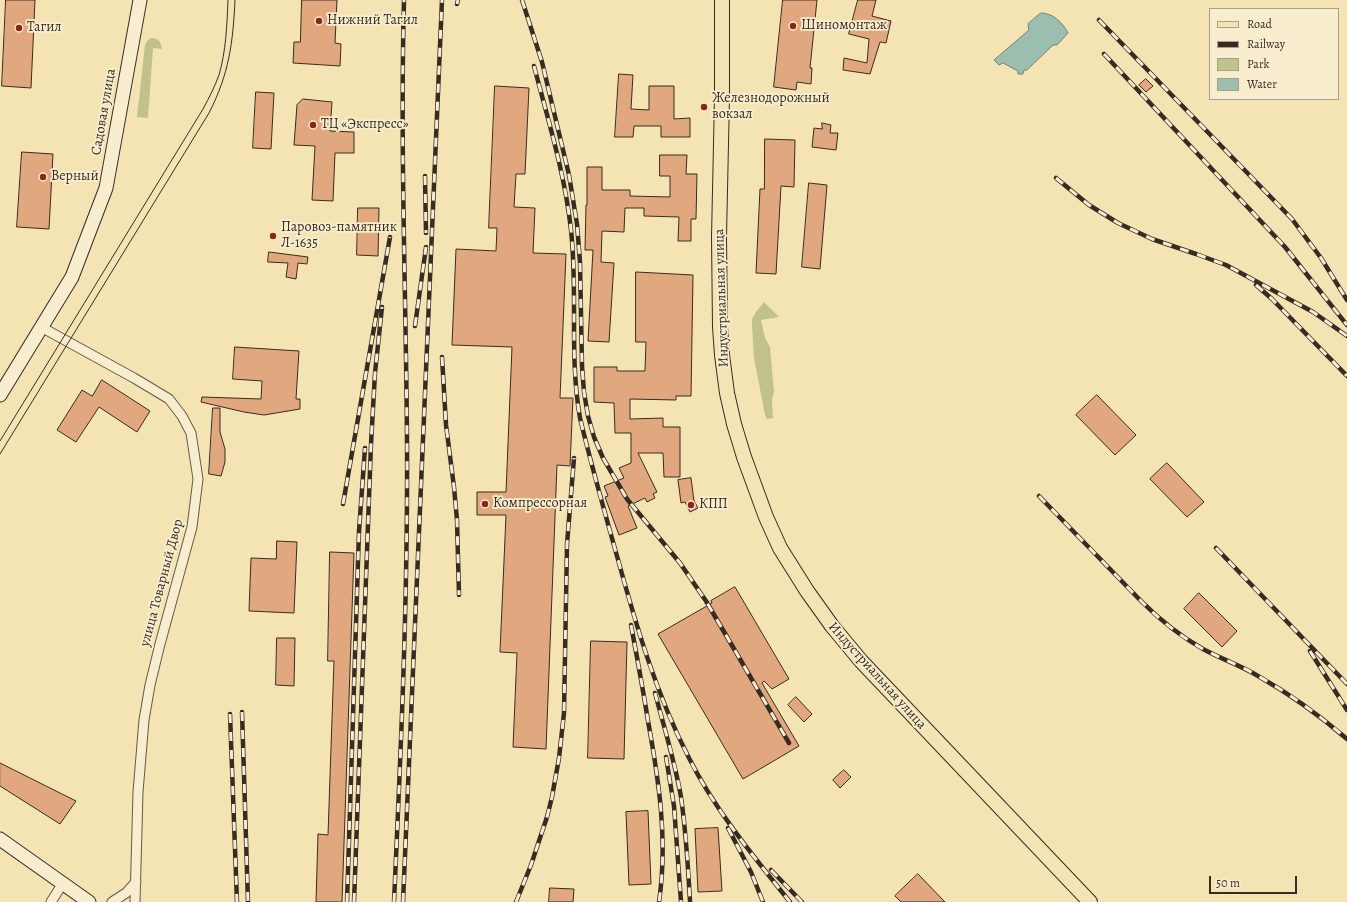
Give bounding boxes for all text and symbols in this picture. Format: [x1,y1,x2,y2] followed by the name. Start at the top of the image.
[1209,8,1339,100] legend
[327,13,418,29] place label: Нижний Тагил
[314,16,324,26] marker: Нижний Тагил
[1247,16,1272,32] text: Road
[801,18,887,34] place label: Шиномонтаж
[27,20,61,36] place label: Тагил
[788,21,798,31] marker: Шиномонтаж
[14,23,24,33] marker: Тагил
[1247,36,1285,52] text: Railway
[1247,56,1270,72] text: Park
[88,67,120,157] street label: Садовая улица
[1247,76,1277,92] text: Water
[712,91,830,124] place label: Железнодорожный вокзал
[699,102,709,112] marker: Железнодорожный вокзал
[321,117,409,133] place label: ТЦ «Экспресс»
[308,120,318,130] marker: ТЦ «Экспресс»
[51,169,99,185] place label: Верный
[38,172,48,182] marker: Верный
[281,220,397,252] place label: Паровоз-памятник Л-1635
[711,228,733,368] street label: Индустриальная улица
[268,231,278,241] marker: Паровоз-памятник Л-1635
[493,496,587,512] place label: Компрессорная
[699,497,728,513] place label: КПП
[480,499,490,509] marker: Компрессорная
[686,500,696,510] marker: КПП
[137,517,187,649] street label: улица Товарный Двор
[824,619,930,733] street label: Индустриальная улица
[1211,868,1299,894] scale bar
[1216,875,1240,891] text: 50 m

